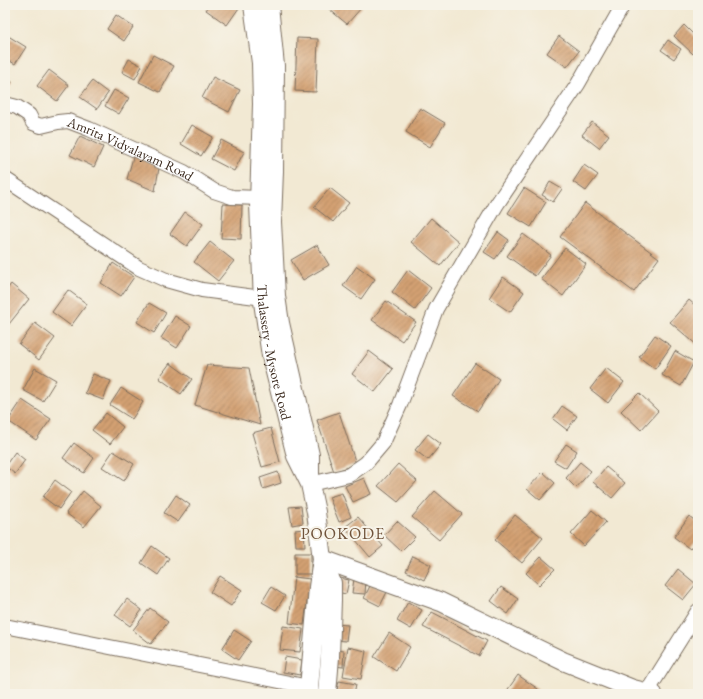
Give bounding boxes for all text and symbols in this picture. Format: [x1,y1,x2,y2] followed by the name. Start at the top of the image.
[64,112,198,185] street label: Amrita Vidyalayam Road
[253,284,296,423] street label: Thalassery - Mysore Road
[301,523,385,544] district label: POOKODE

